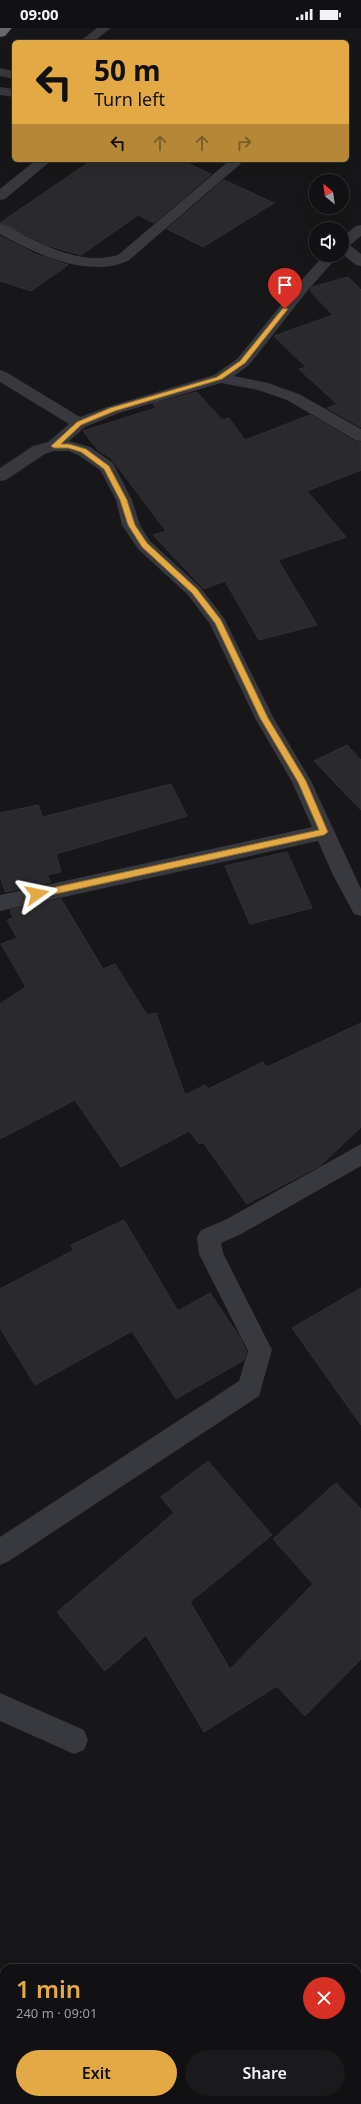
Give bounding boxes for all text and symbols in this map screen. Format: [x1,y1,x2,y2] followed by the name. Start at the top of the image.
[20,4,59,24] text: 09:00
[94,51,161,89] text: 50 m
[28,56,80,108] icon: left
[94,87,165,111] text: Turn left
[107,132,129,154] icon: left
[149,132,171,154] icon: ahead
[191,132,213,154] icon: ahead
[233,132,255,154] icon: right
[309,174,349,214] north arrow
[309,174,349,262] map controls
[309,222,349,262] button: sound
[268,268,302,309] pin
[274,274,296,296] icon: arrive
[16,873,58,915] position arrow
[16,1972,81,2005] text: 1 min
[303,1977,345,2019] button: close
[16,2004,97,2022] text: 240 m · 09:01
[16,2050,177,2096] button: Exit
[185,2050,345,2096] button: Share

